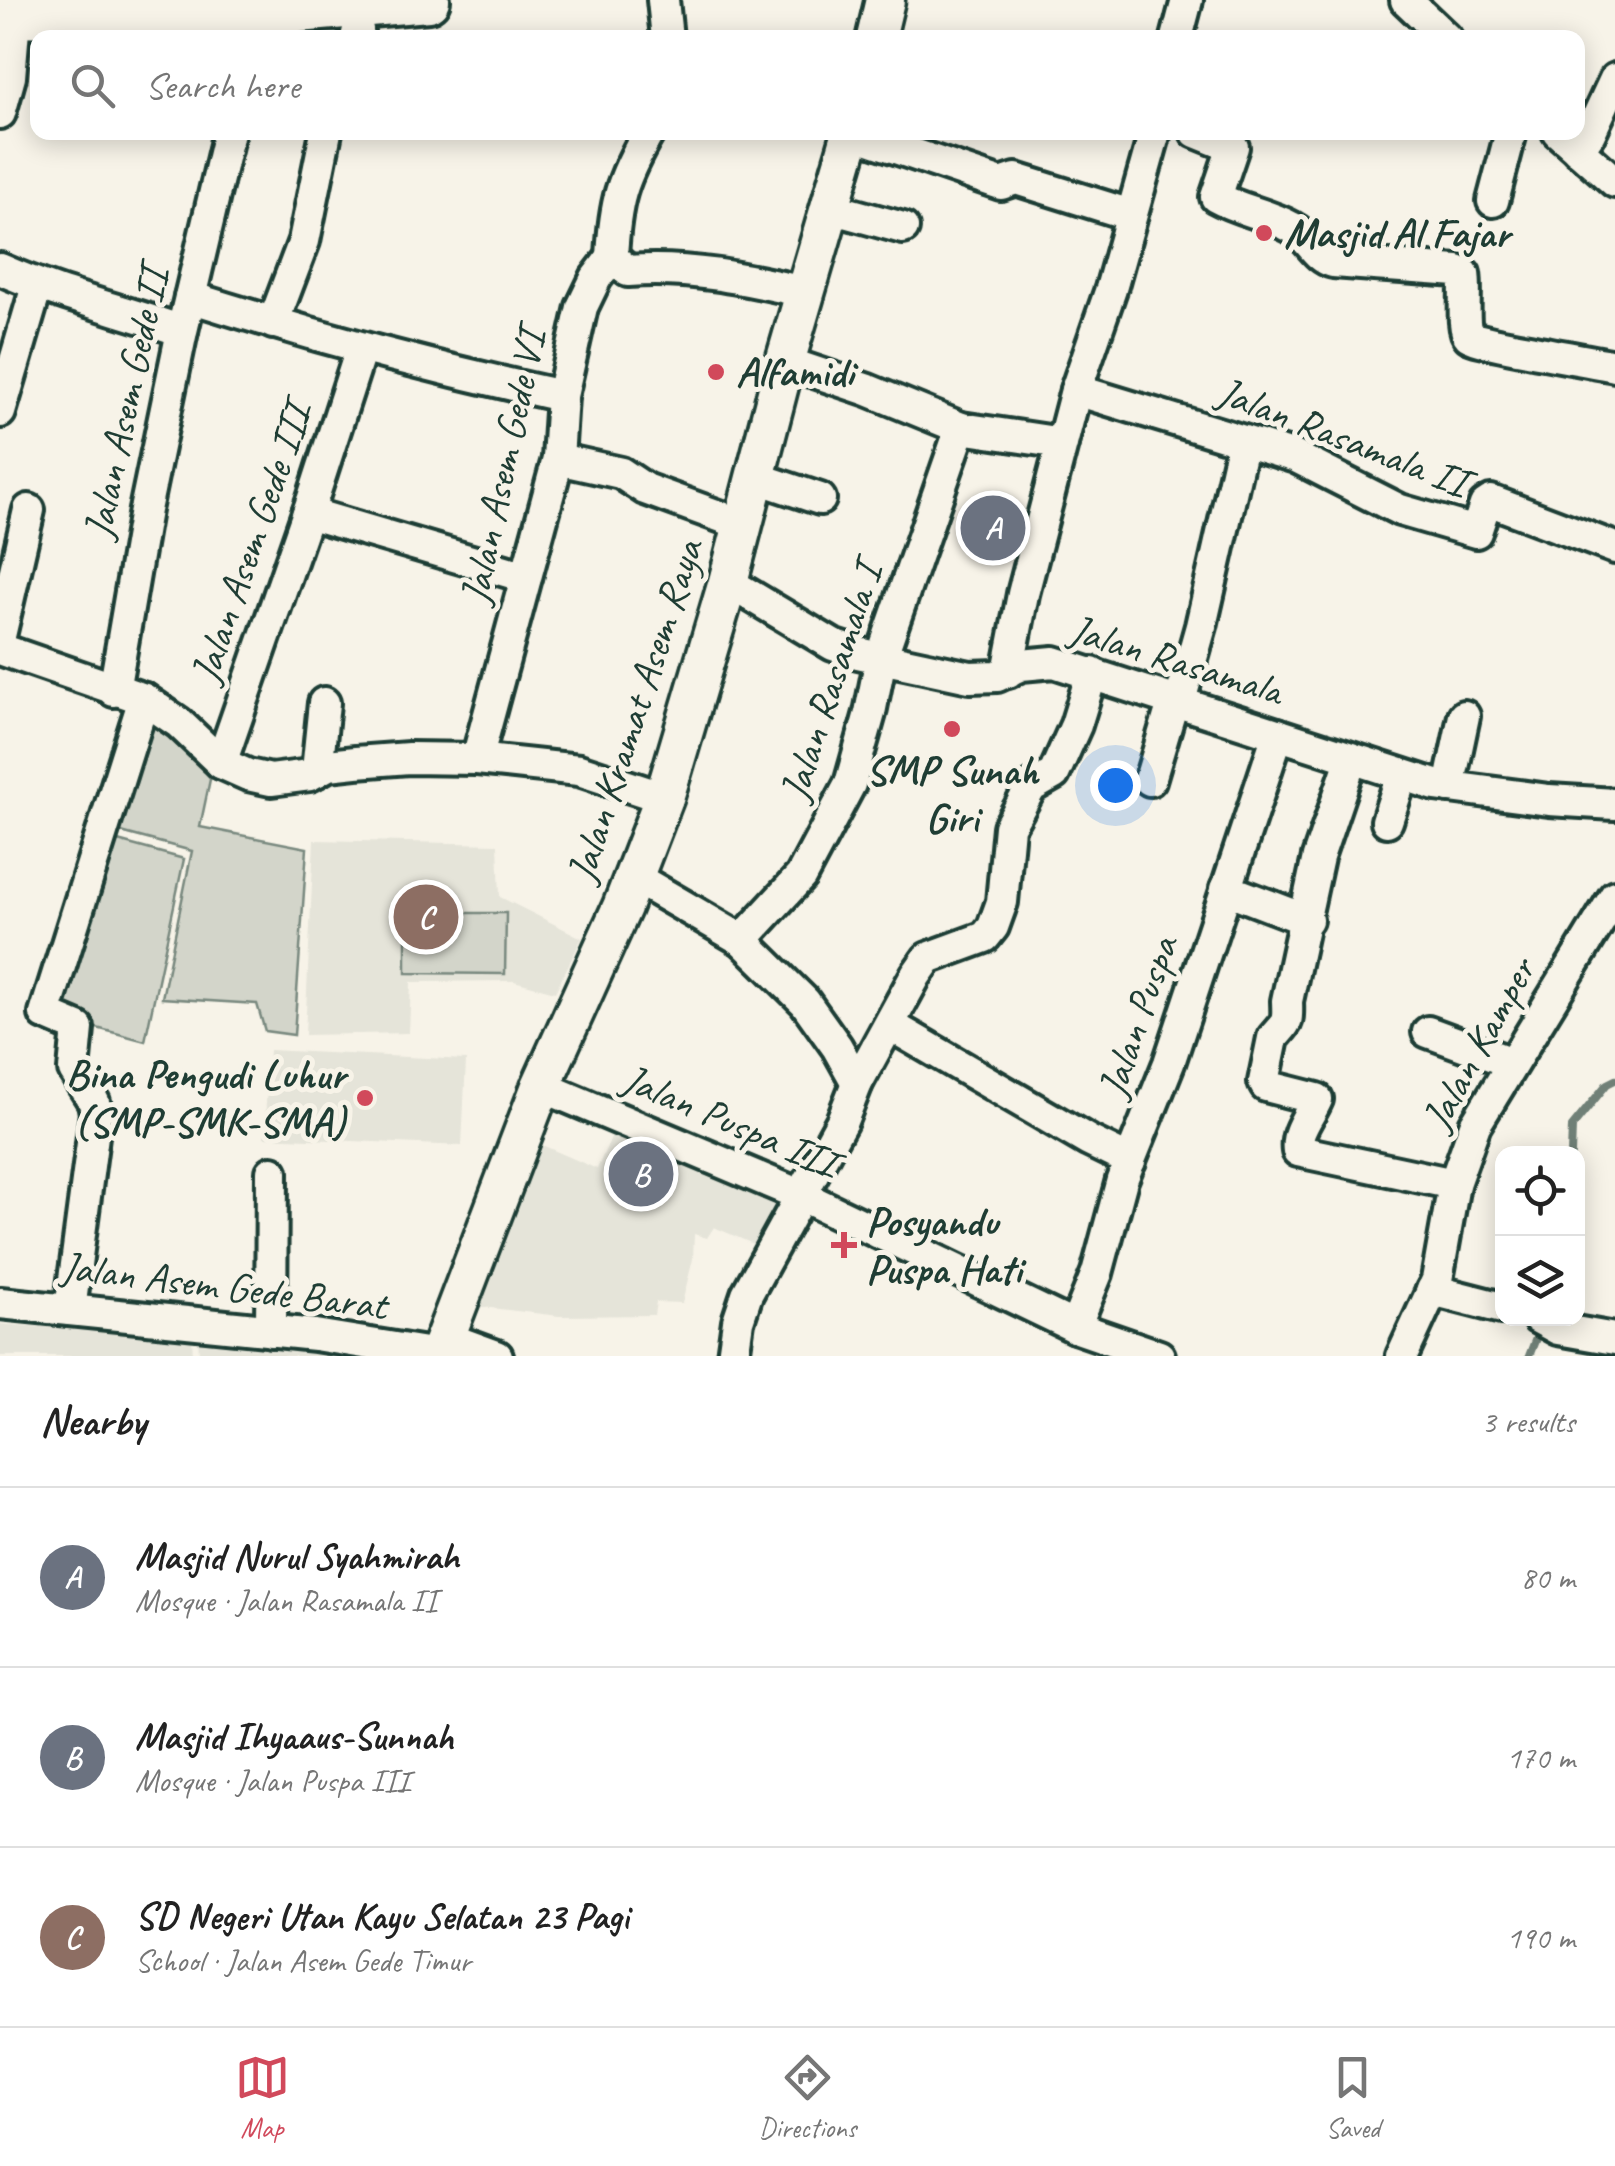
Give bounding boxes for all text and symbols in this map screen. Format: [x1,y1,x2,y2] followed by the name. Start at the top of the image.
[30,30,1585,140] search box
[65,58,120,113] icon: search
[145,62,300,109] text: Search here
[1284,207,1515,260] place label: Masjid Al Fajar
[1253,222,1275,244] marker: Masjid Al Fajar
[71,255,182,545] street label: Jalan Asem Gede II
[448,316,560,611] street label: Jalan Asem Gede VI
[736,346,859,399] place label: Alfamidi
[705,361,727,383] marker: Alfamidi
[1208,364,1483,512] street label: Jalan Rasamala II
[178,388,326,692] street label: Jalan Asem Gede III
[960,490,1026,566] pin: A
[554,531,716,891] street label: Jalan Kramat Asem Raya
[767,548,897,809] street label: Jalan Rasamala I
[1061,602,1292,719] street label: Jalan Rasamala
[941,718,963,740] marker: SMP Sunah Giri
[866,744,1040,845] place label: SMP Sunah Giri
[1090,760,1141,811] your location
[394,880,458,954] pin: C
[1085,927,1191,1106] street label: Jalan Puspa
[1409,946,1549,1141] street label: Jalan Kamper
[66,1048,350,1149] place label: Bina Pengudi Luhur (SMP-SMK-SMA)
[613,1051,853,1193] street label: Jalan Puspa III
[354,1087,376,1109] marker: Bina Pengudi Luhur (SMP-SMK-SMA)
[608,1136,674,1212] pin: B
[1495,1146,1585,1326] map controls
[1495,1146,1585,1236] button: locate
[866,1195,1027,1296] place label: Posyandu Puspa Hati
[831,1232,857,1258] marker: Posyandu Puspa Hati
[1495,1236,1585,1326] button: layers
[56,1240,394,1333] street label: Jalan Asem Gede Barat
[40,1395,146,1448] text: Nearby
[1481,1401,1575,1442] text: 3 results
[135,1533,459,1580] text: Masjid Nurul Syahmirah
[64,1557,81,1598] text: A
[1521,1557,1575,1598] text: 80 m
[135,1580,437,1621] text: Mosque · Jalan Rasamala II
[135,1713,453,1760] text: Masjid Ihyaaus-Sunnah
[64,1737,81,1778] text: B
[1506,1737,1575,1778] text: 170 m
[135,1760,410,1801] text: Mosque · Jalan Puspa III
[135,1893,629,1940] text: SD Negeri Utan Kayu Selatan 23 Pagi
[65,1917,80,1958] text: C
[1506,1917,1575,1958] text: 190 m
[135,1940,471,1981] text: School · Jalan Asem Gede Timur
[235,2050,290,2145] tab: Map
[759,2050,856,2145] tab: Directions
[1325,2050,1380,2145] tab: Saved

